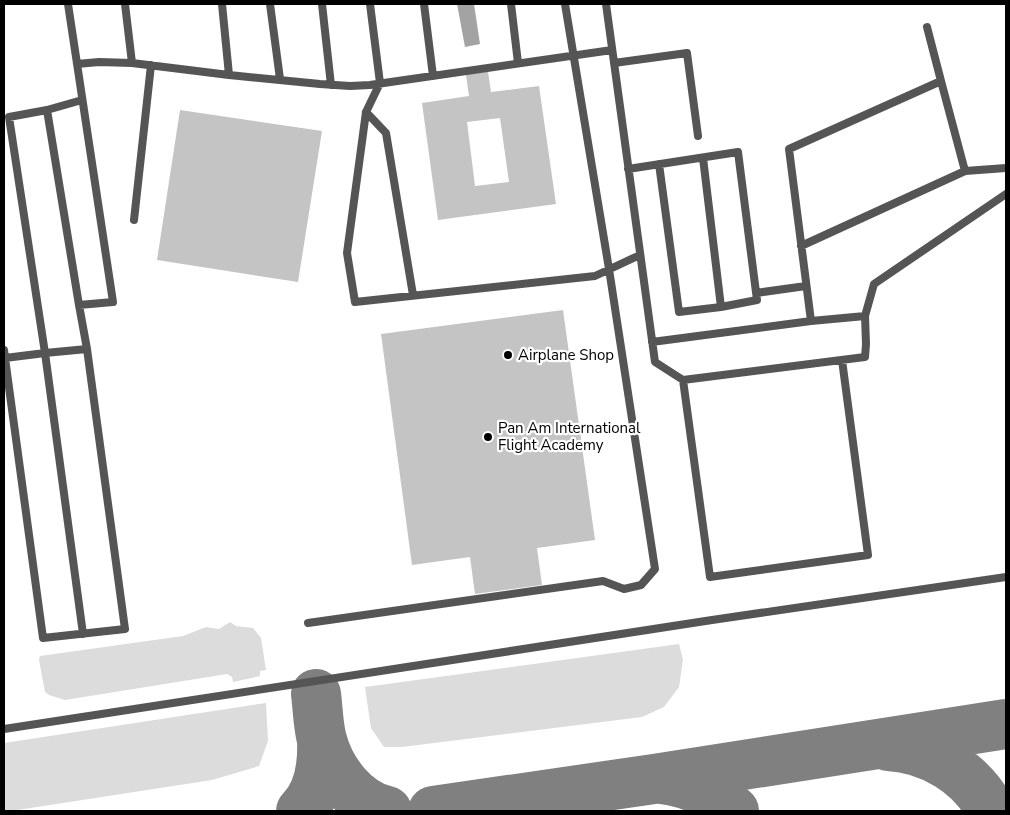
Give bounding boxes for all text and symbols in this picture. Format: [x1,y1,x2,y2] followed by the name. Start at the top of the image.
[518,345,614,365] place label: Airplane Shop
[502,349,514,361] marker: Airplane Shop
[498,418,641,455] place label: Pan Am International Flight Academy
[482,431,494,443] marker: Pan Am International Flight Academy

